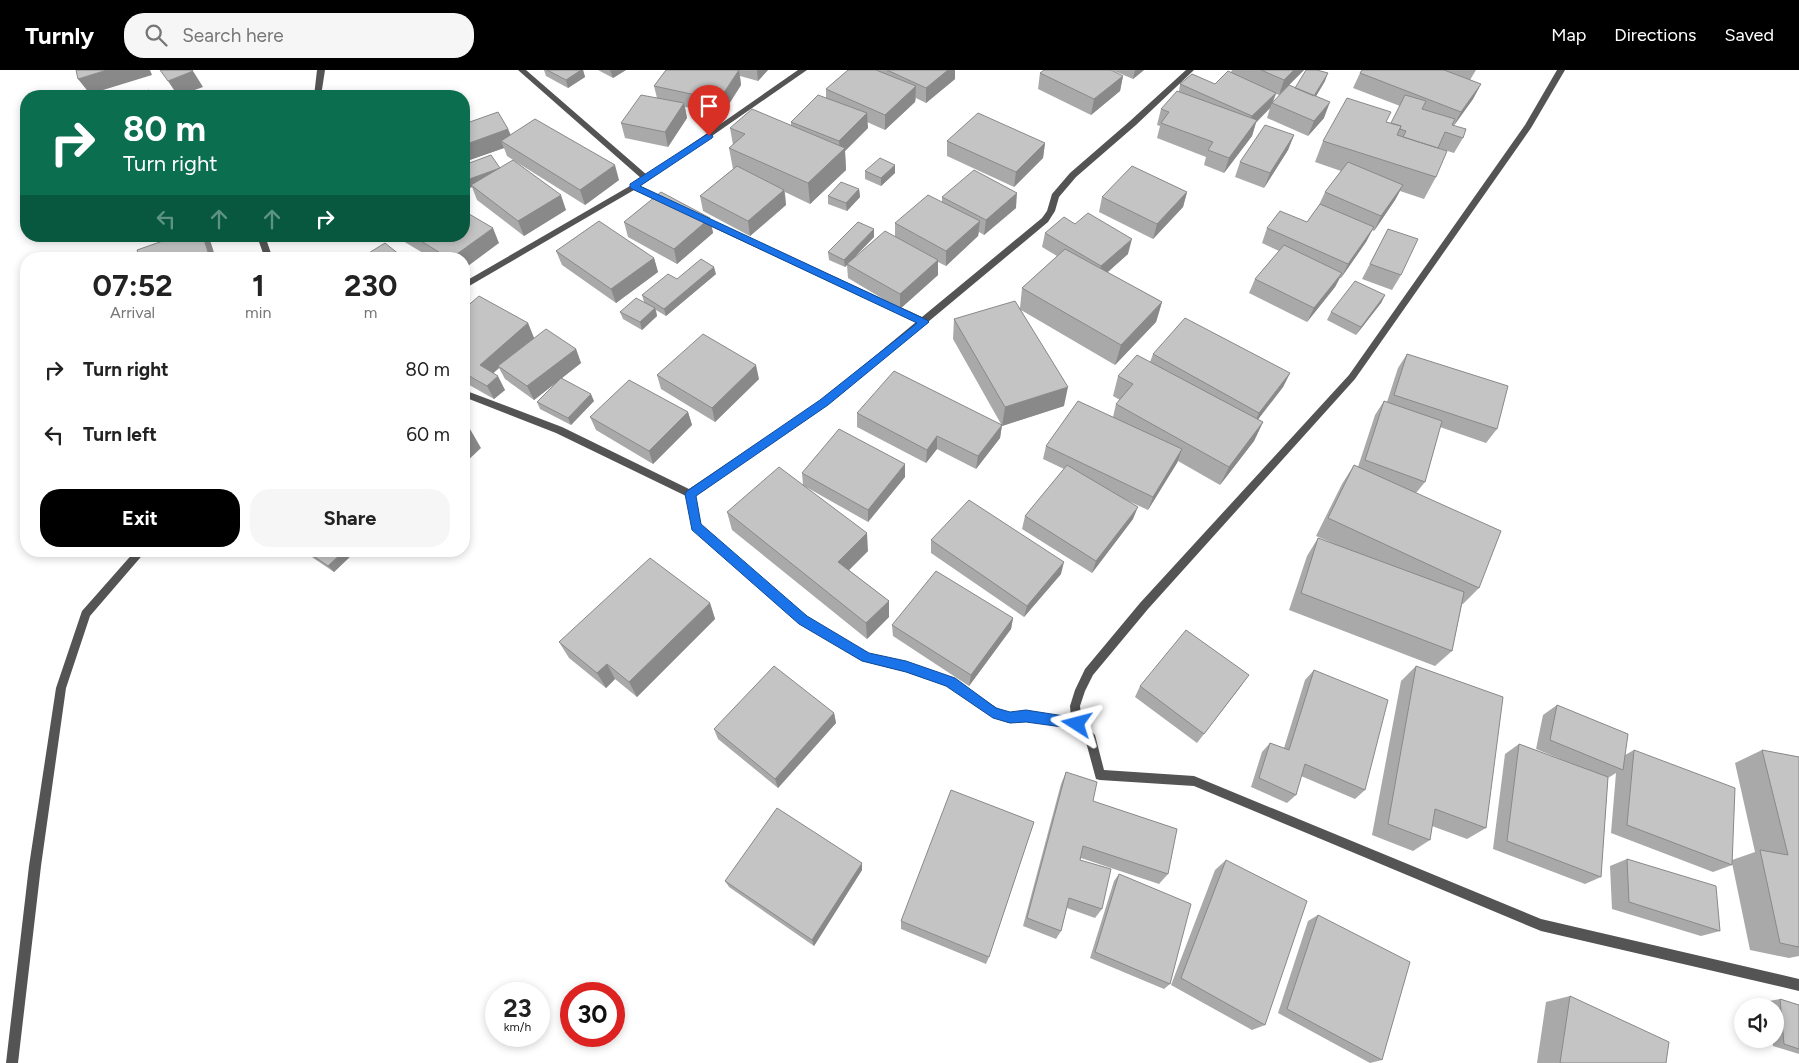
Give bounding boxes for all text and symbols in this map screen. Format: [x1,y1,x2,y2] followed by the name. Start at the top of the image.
[124,13,474,58] search box
[25,21,94,50] text: Turnly
[142,21,170,49] icon: search
[182,24,284,47] text: Search here
[1551,24,1586,46] text: Map
[1614,24,1696,46] text: Directions
[1724,24,1774,46] text: Saved
[688,85,730,136] pin
[695,92,723,120] icon: arrive
[123,108,206,150] text: 80 m
[40,110,105,175] icon: right
[123,150,218,177] text: Turn right
[152,205,180,233] icon: left
[205,205,233,233] icon: ahead
[258,205,286,233] icon: ahead
[311,205,339,233] icon: right
[93,267,173,304] text: 07:52
[252,267,265,304] text: 1
[344,267,397,304] text: 230
[110,303,155,322] text: Arrival
[245,303,271,322] text: min
[364,303,377,322] text: m
[40,356,68,384] icon: right
[83,358,169,381] text: Turn right
[405,358,450,381] text: 80 m
[40,421,68,449] icon: left
[83,423,157,446] text: Turn left
[406,423,450,446] text: 60 m
[40,489,240,547] button: Exit
[250,489,450,547] button: Share
[1050,697,1102,749] position arrow
[560,982,625,1047] speed limit sign: 30
[503,993,532,1023] text: 23
[1734,998,1784,1048] map controls
[1734,998,1784,1048] button: sound
[504,1020,531,1034] text: km/h

